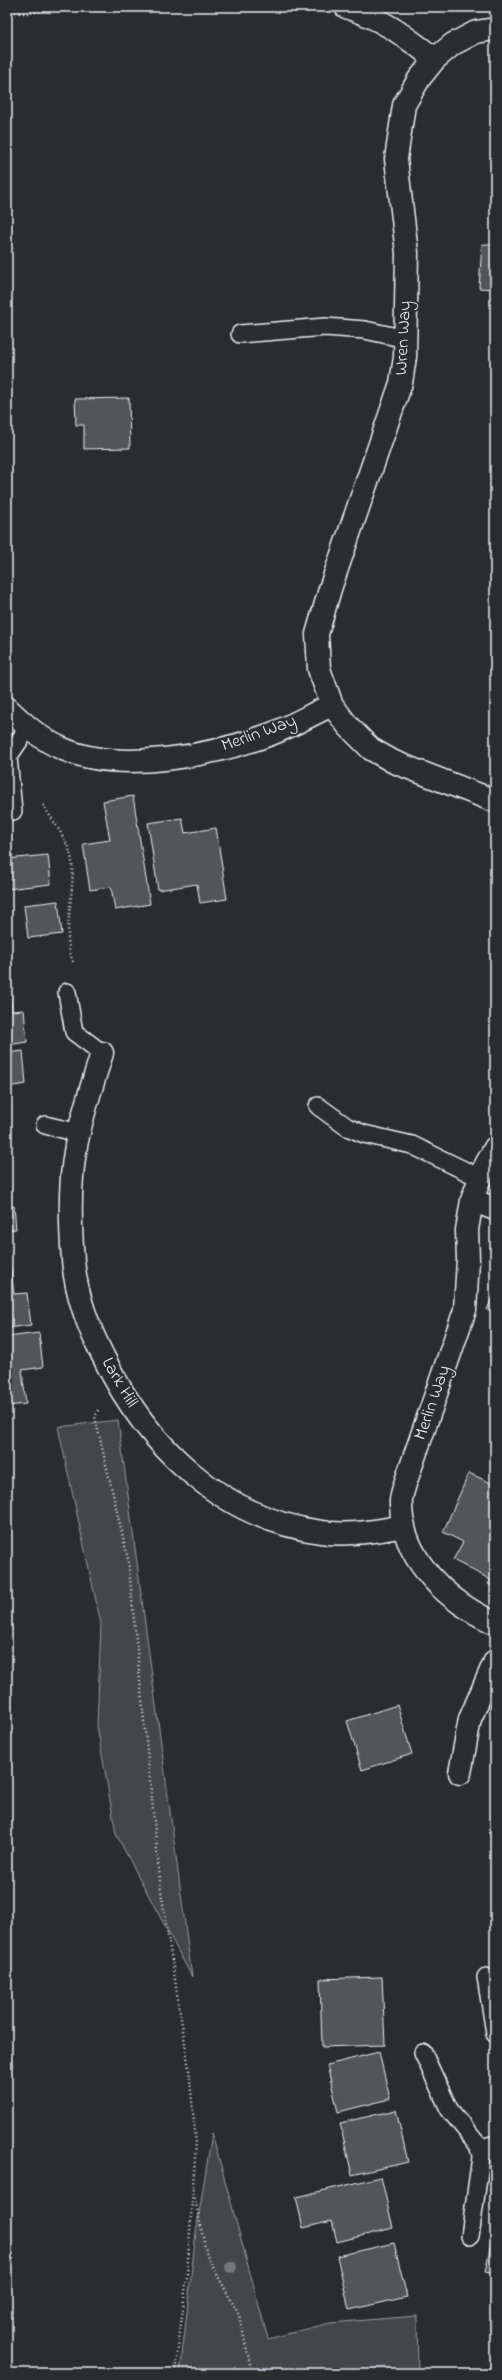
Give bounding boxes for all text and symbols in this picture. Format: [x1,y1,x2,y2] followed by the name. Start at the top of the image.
[389,300,419,376] street label: Wren Way
[218,708,300,760] street label: Merlin Way
[94,1353,144,1413] street label: Lark Hill
[408,1362,458,1444] street label: Merlin Way

